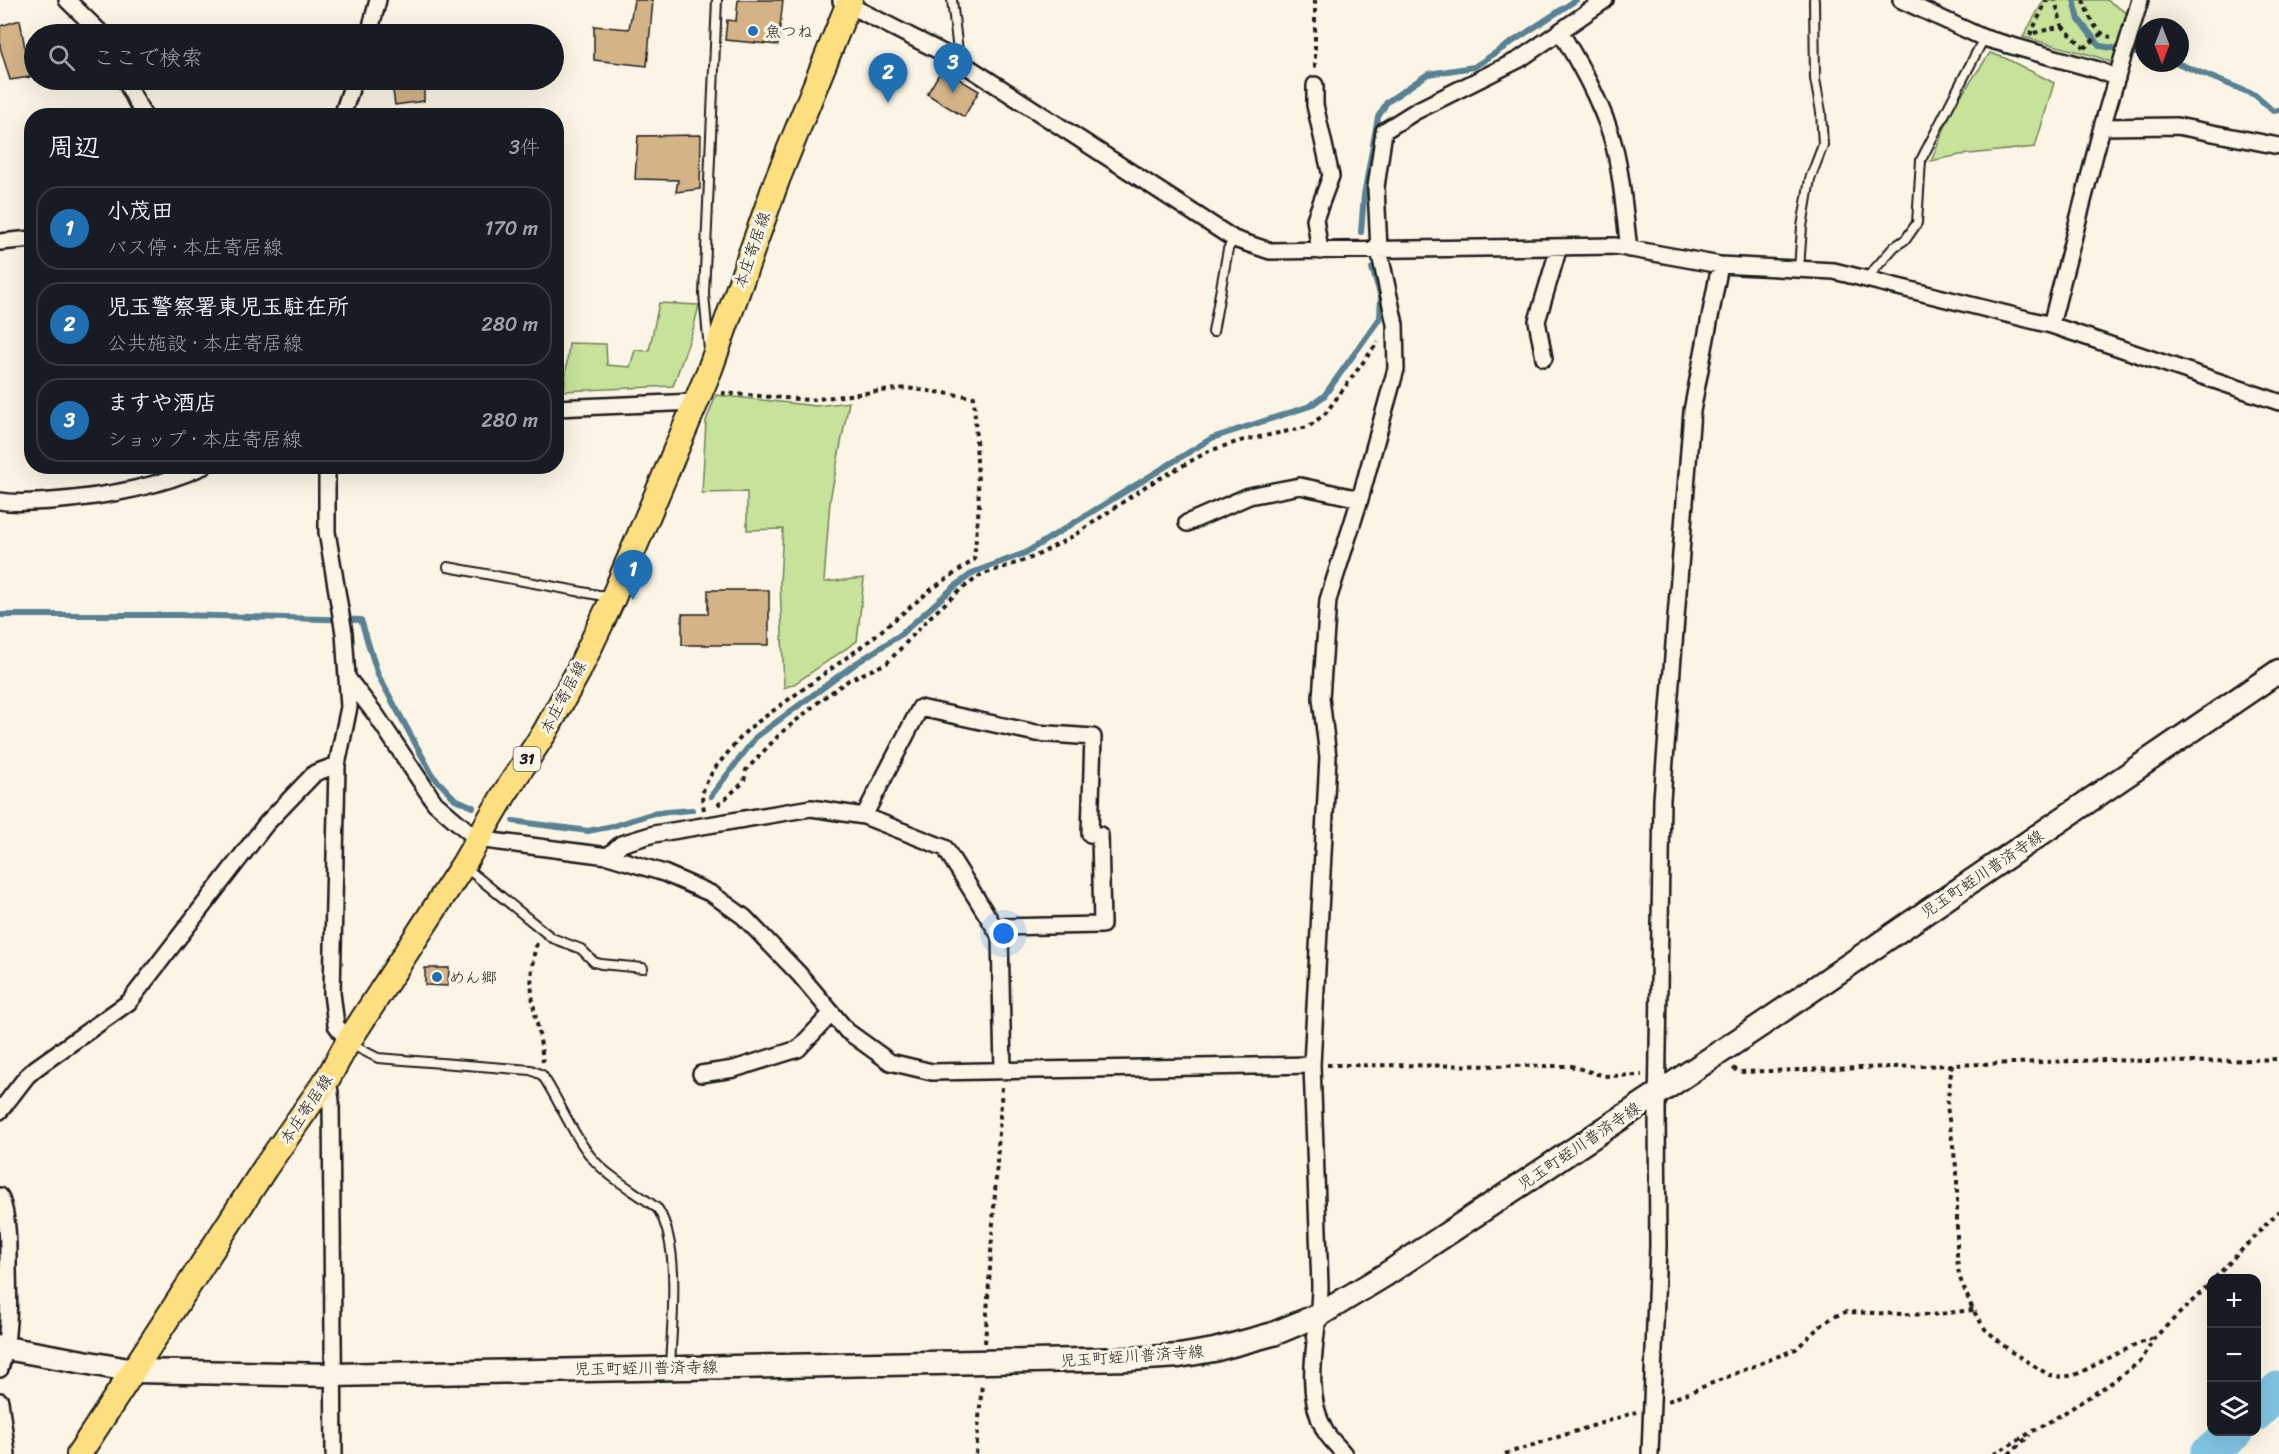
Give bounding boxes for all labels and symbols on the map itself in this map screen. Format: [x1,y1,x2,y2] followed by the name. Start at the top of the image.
[765,17,813,46] place label: 魚つね
[2135,18,2189,72] north arrow
[746,24,760,38] marker: 魚つね
[934,44,972,93] pin: 3
[868,54,908,103] pin: 2
[725,207,779,293] street label: 本庄寄居線
[614,550,652,600] pin: 1
[531,655,595,739] street label: 本庄寄居線
[514,747,540,771] road number: 31
[1914,822,2050,926] street label: 児玉町蛭川普済寺線
[989,919,1018,948] your location
[449,963,497,992] place label: めん郷
[430,970,444,984] marker: めん郷
[272,1068,340,1150] street label: 本庄寄居線
[1511,1094,1647,1198] street label: 児玉町蛭川普済寺線
[1059,1337,1205,1375] street label: 児玉町蛭川普済寺線
[574,1352,718,1384] street label: 児玉町蛭川普済寺線

